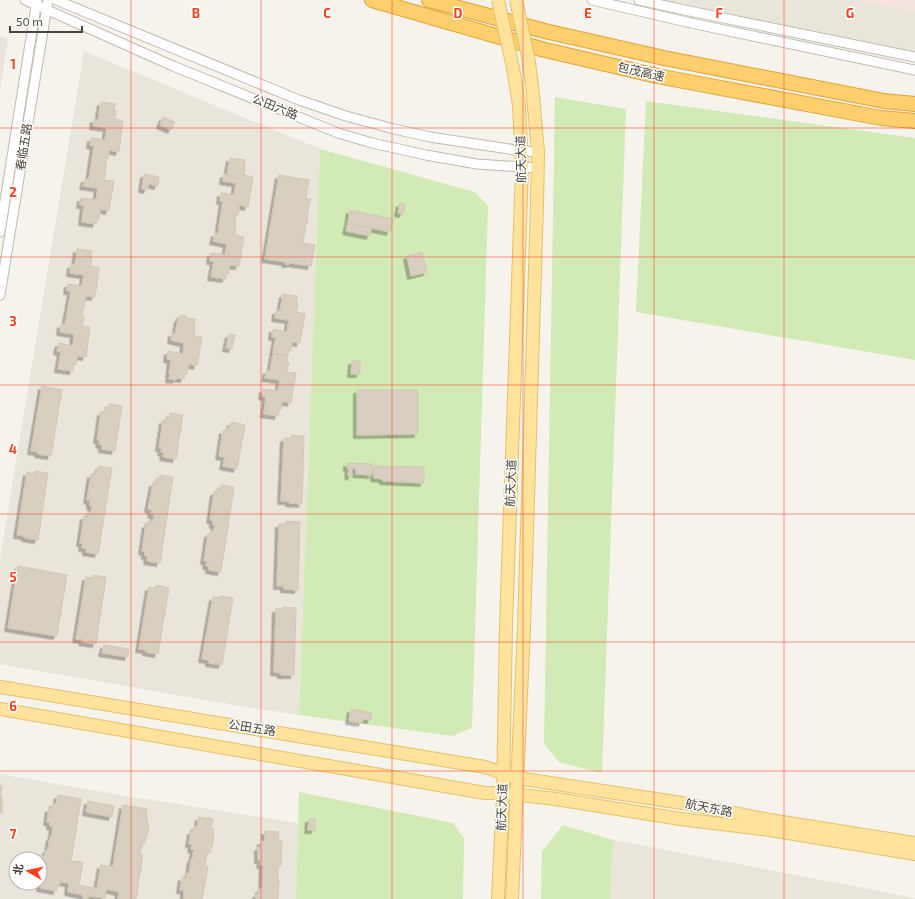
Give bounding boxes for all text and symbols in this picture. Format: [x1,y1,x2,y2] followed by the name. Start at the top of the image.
[192,5,200,21] text: B
[323,5,331,21] text: C
[454,5,463,21] text: D
[584,5,592,21] text: E
[715,5,723,21] text: F
[846,5,854,21] text: G
[10,8,82,34] scale bar
[16,14,43,28] text: 50 m
[10,56,16,72] text: 1
[616,59,666,83] street label: 包茂高速
[250,91,300,122] street label: 公田六路
[12,122,34,172] street label: 春临五路
[513,135,527,183] street label: 航天大道
[9,184,17,200] text: 2
[9,313,17,329] text: 3
[9,441,17,457] text: 4
[502,459,518,507] street label: 航天大道
[9,569,17,585] text: 5
[9,698,17,714] text: 6
[227,716,277,738] street label: 公田五路
[493,783,509,831] street label: 航天大道
[684,796,734,818] street label: 航天东路
[10,826,17,842] text: 7
[8,851,48,891] north arrow
[10,863,25,876] text: 北

